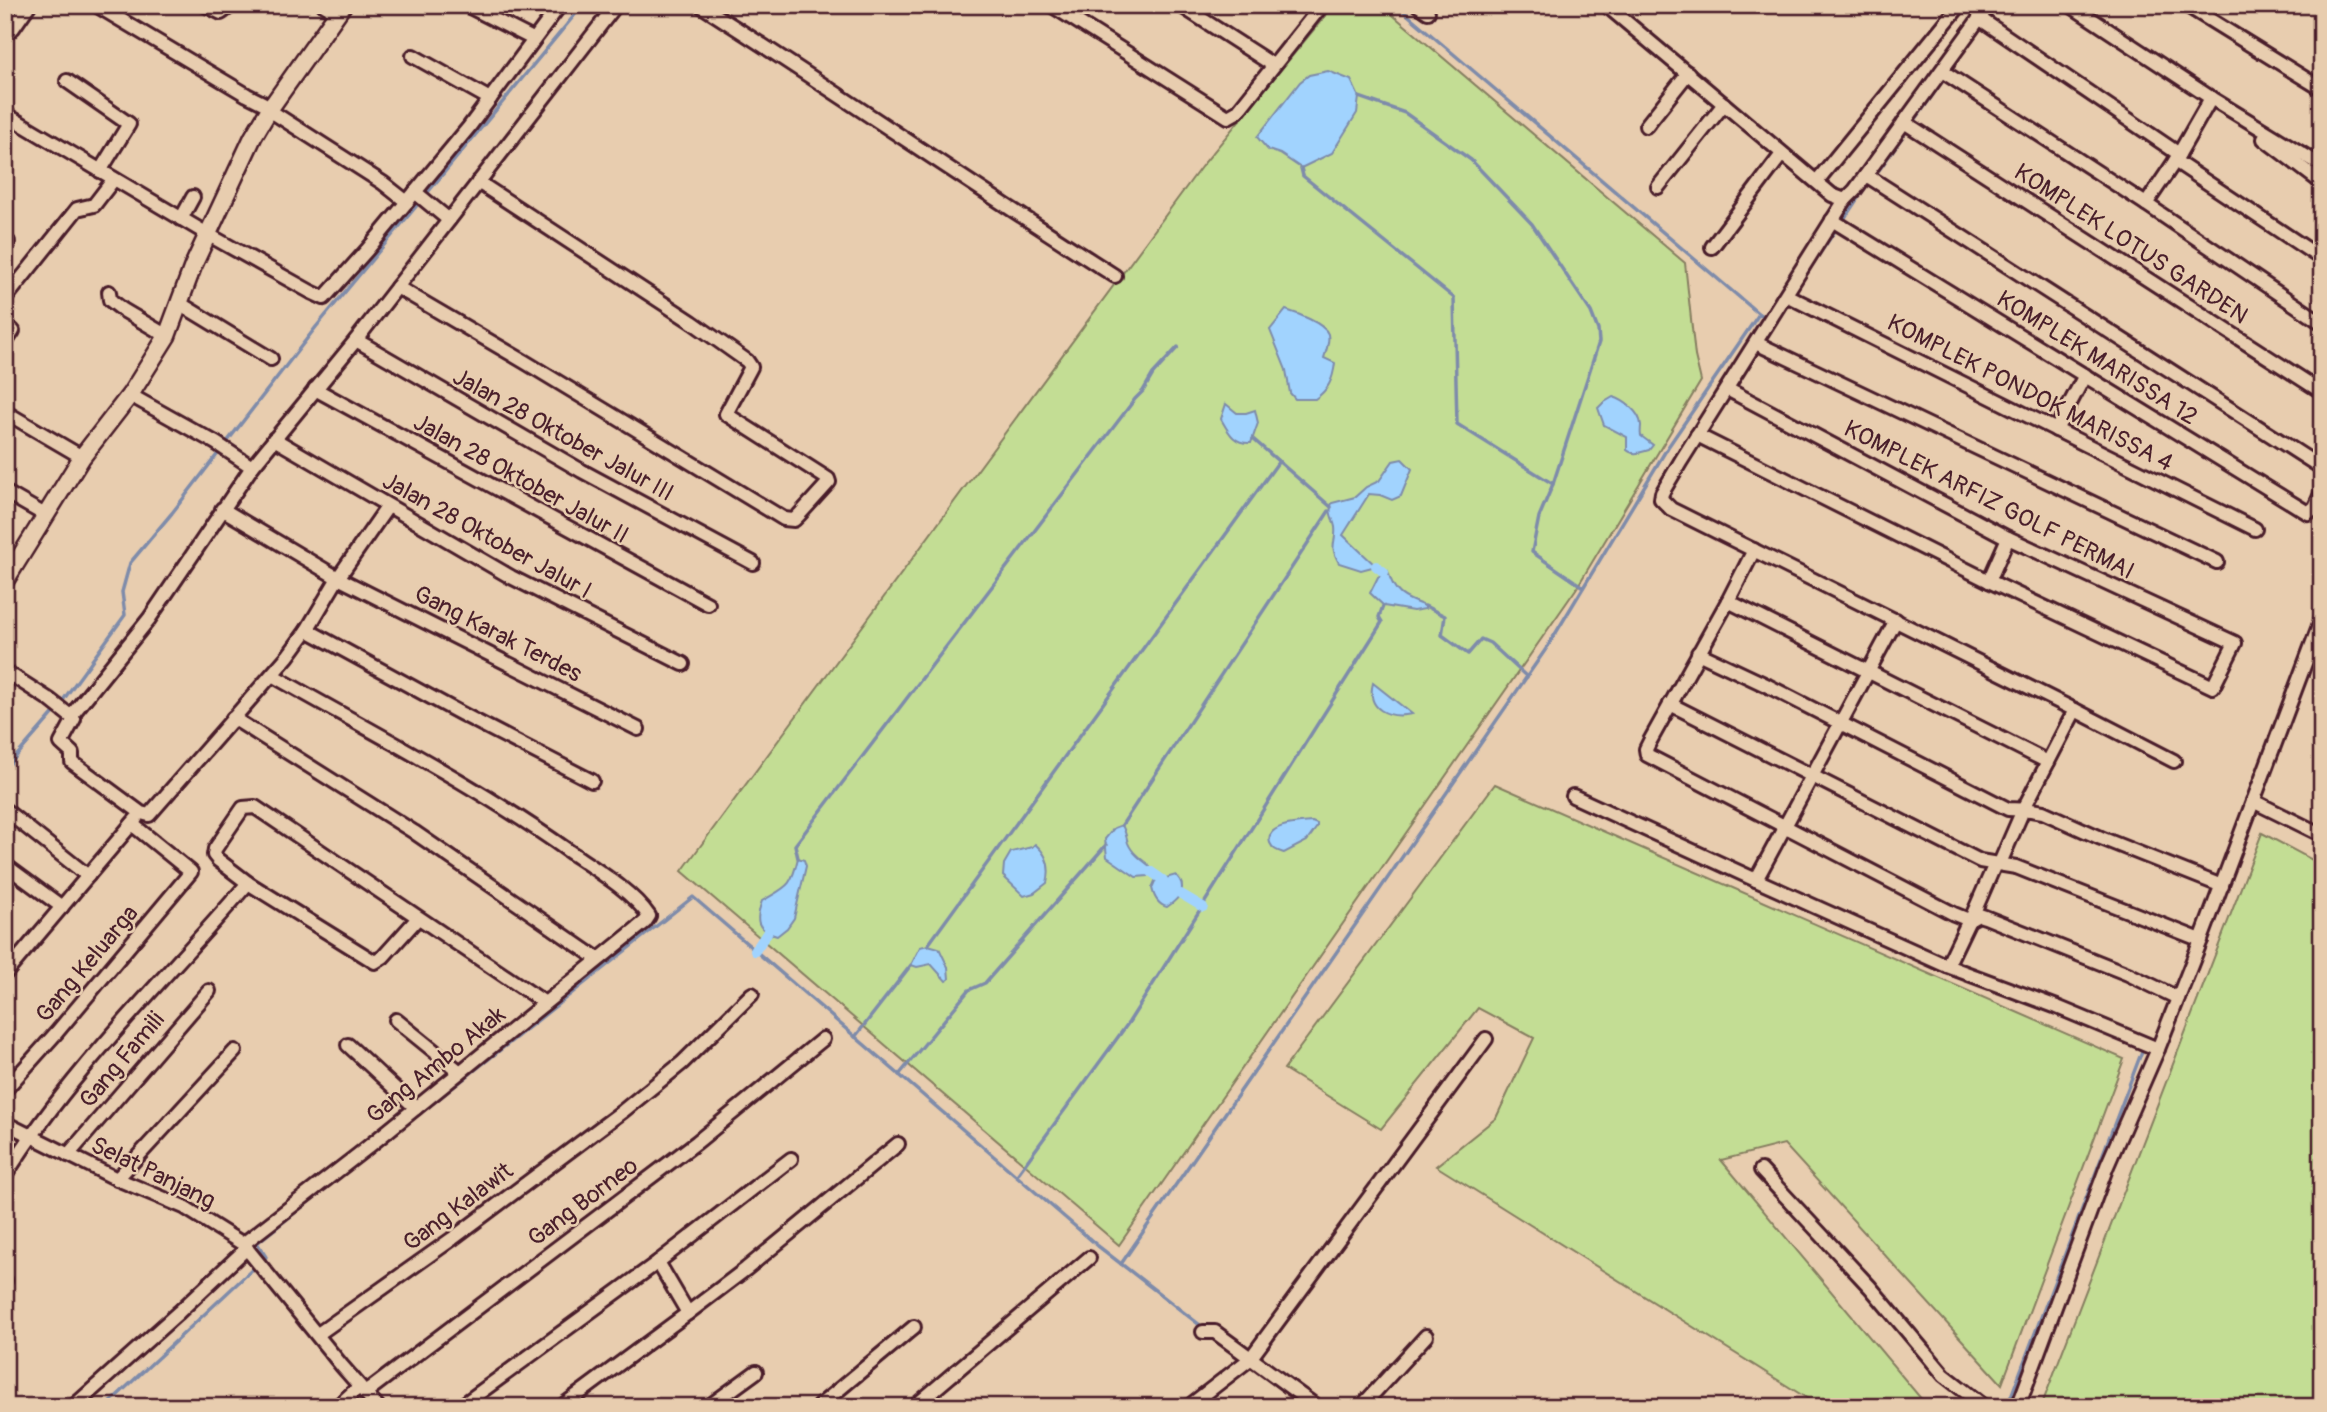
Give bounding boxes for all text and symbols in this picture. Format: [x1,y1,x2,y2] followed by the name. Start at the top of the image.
[2009,158,2253,330] street label: KOMPLEK LOTUS GARDEN
[1991,284,2203,432] street label: KOMPLEK MARISSA 12
[1882,308,2178,478] street label: KOMPLEK PONDOK MARISSA 4
[448,362,678,508] street label: Jalan 28 Oktober Jalur III
[1839,414,2139,586] street label: KOMPLEK ARFIZ GOLF PERMAI
[377,466,597,606] street label: Jalan 28 Oktober Jalur II
[377,467,597,605] street label: Jalan 28 Oktober Jalur I
[409,579,587,689] street label: Gang Karak Terdes
[30,899,144,1029] street label: Gang Keluarga
[361,1000,511,1130] street label: Gang Ambo Akak
[73,1006,171,1114] street label: Gang Famili
[86,1130,220,1216] street label: Selat Panjang
[522,1151,644,1253] street label: Gang Borneo
[397,1156,519,1258] street label: Gang Kalawit

